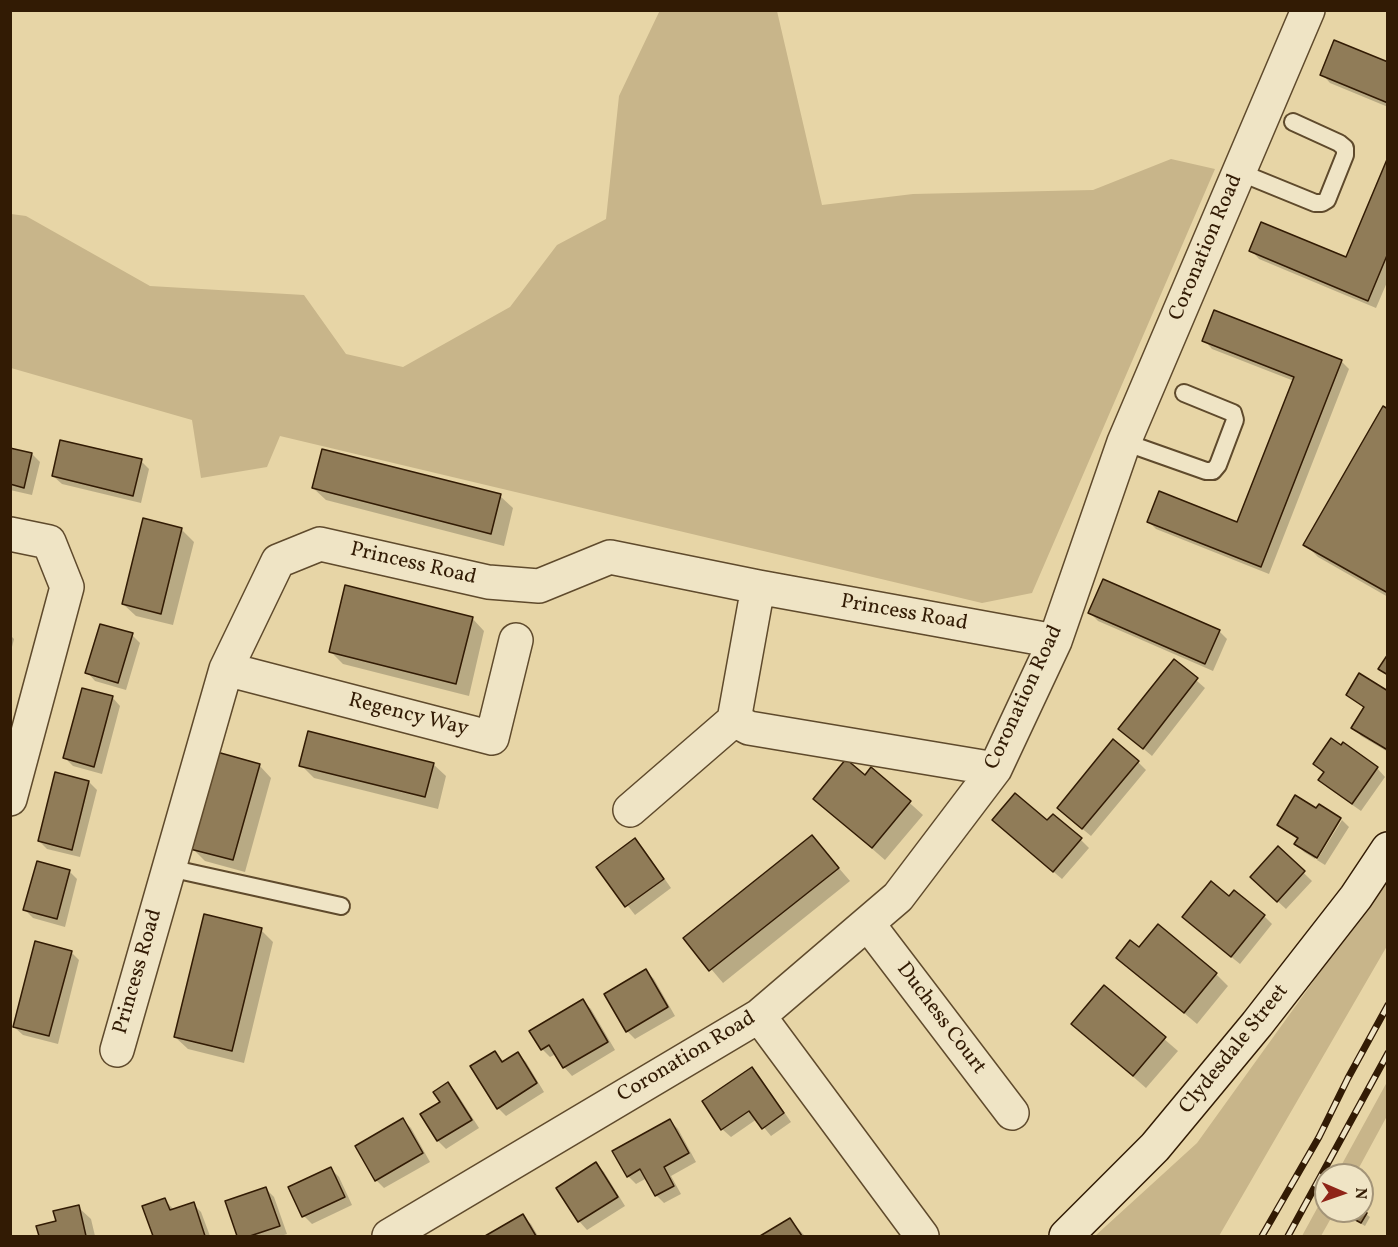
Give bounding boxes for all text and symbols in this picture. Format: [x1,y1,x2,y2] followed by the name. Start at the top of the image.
[1165,171,1249,325] street label: Coronation Road
[347,538,479,592] street label: Princess Road
[838,590,970,638] street label: Princess Road
[980,622,1070,774] street label: Coronation Road
[345,689,471,743] street label: Regency Way
[109,907,169,1037] street label: Princess Road
[890,958,990,1080] street label: Duchess Court
[1175,980,1295,1120] street label: Clydesdale Street
[613,1007,761,1109] street label: Coronation Road
[1314,1163,1374,1223] north arrow
[1349,1187,1371,1200] text: N

